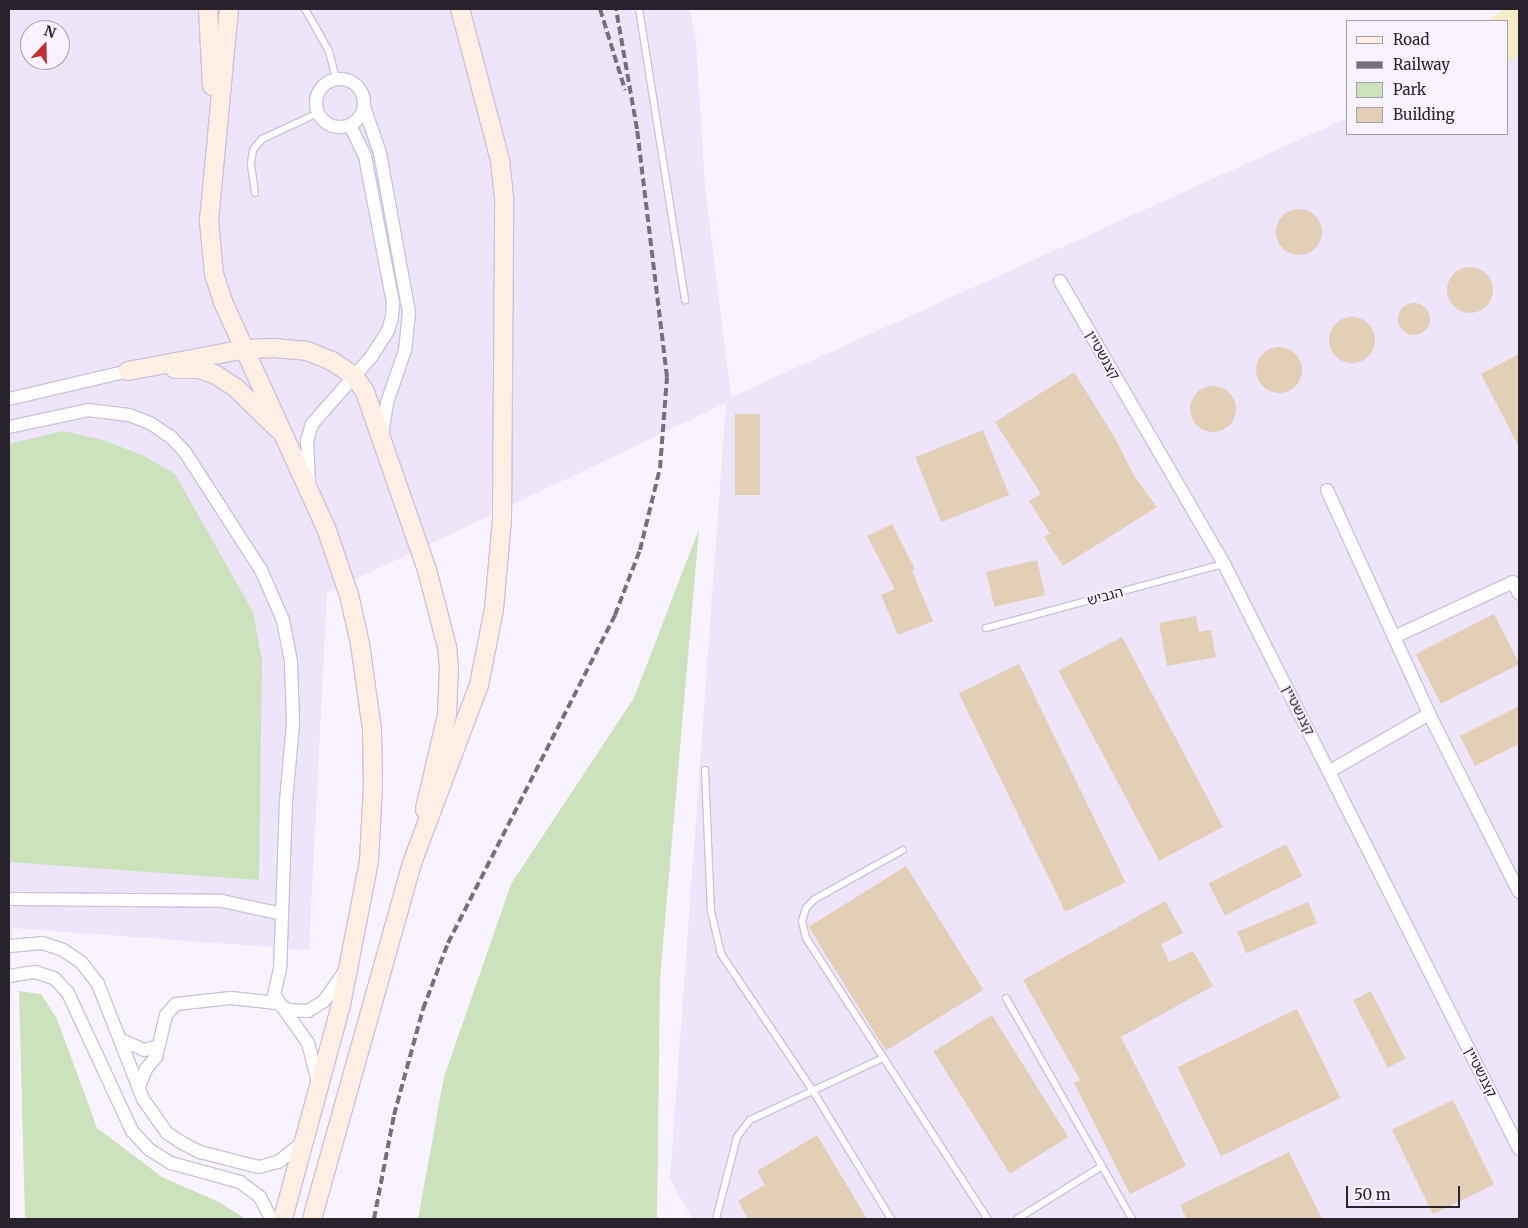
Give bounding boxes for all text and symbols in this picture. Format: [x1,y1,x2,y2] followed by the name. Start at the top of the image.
[20,20,70,70] north arrow
[1346,20,1508,135] legend
[42,22,58,42] text: N
[1393,30,1429,49] text: Road
[1393,55,1450,74] text: Railway
[1393,80,1426,99] text: Park
[1393,105,1455,124] text: Building
[1082,328,1124,382] street label: קצנשטיין
[1085,583,1125,609] street label: הגביש
[1279,682,1319,738] street label: קצנשטיין
[1461,1044,1501,1100] street label: קצנשטיין
[1348,1176,1462,1208] scale bar
[1354,1185,1391,1204] text: 50 m

